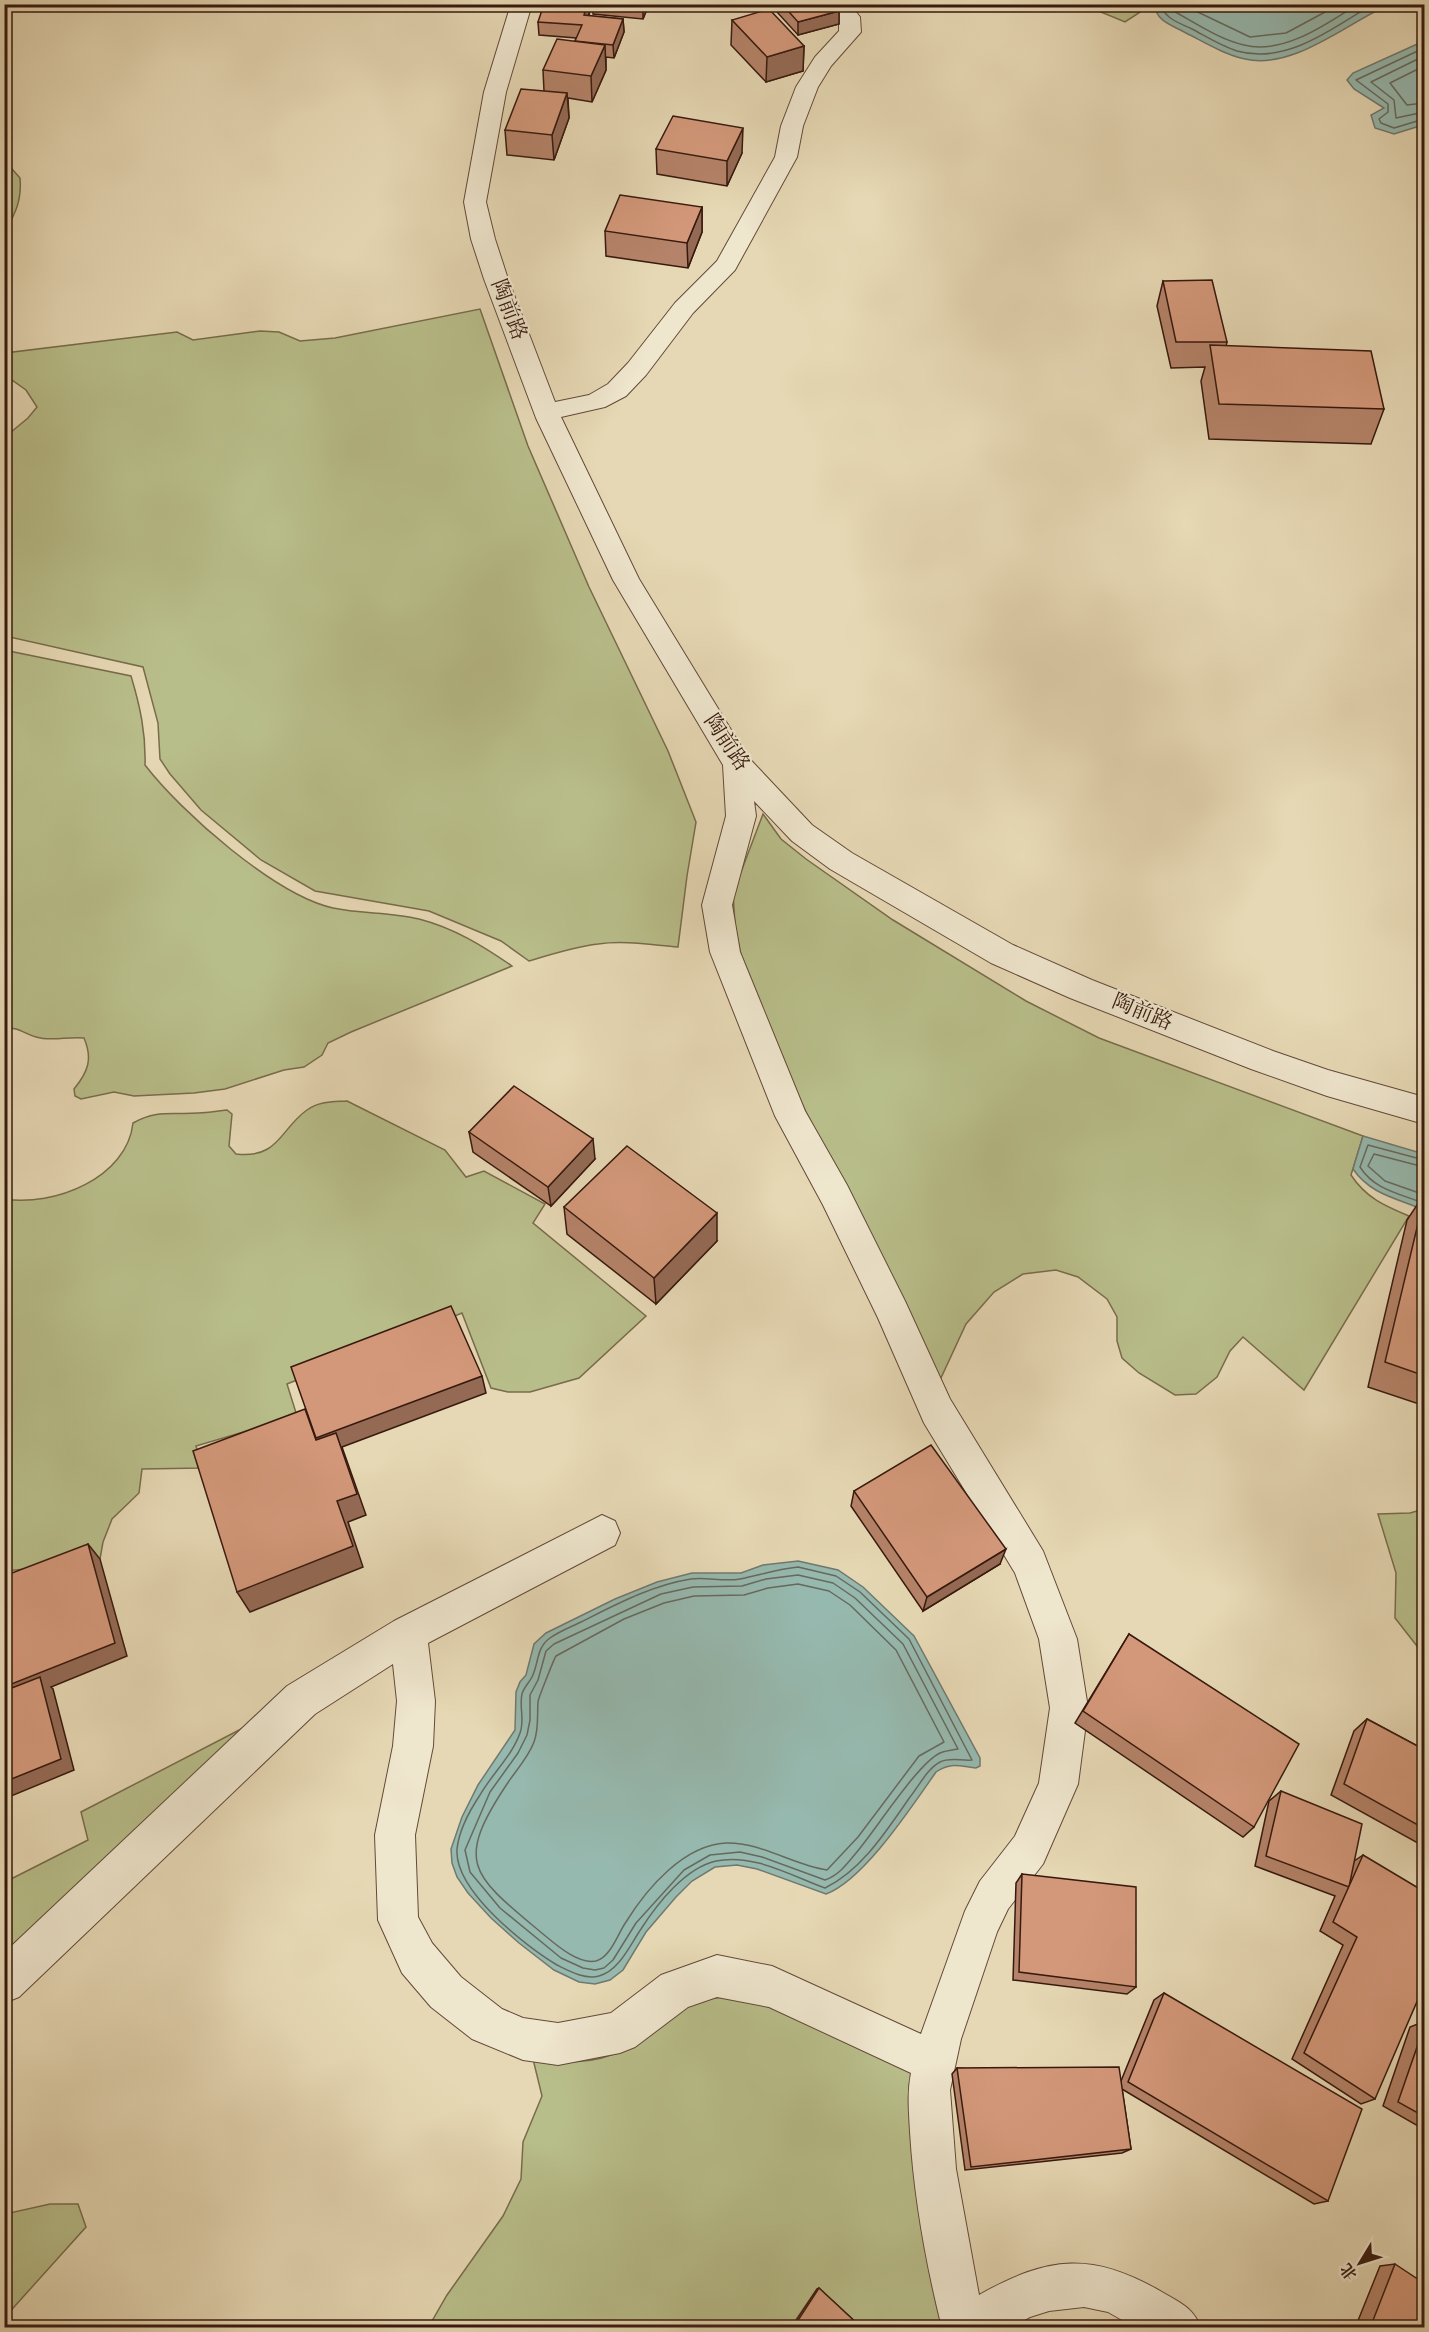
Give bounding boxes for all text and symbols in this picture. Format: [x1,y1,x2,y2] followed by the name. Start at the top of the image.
[483,275,533,345] street label: 陶前路
[696,709,756,777] street label: 陶前路
[1107,988,1177,1038] street label: 陶前路
[1330,2233,1390,2293] north arrow
[1336,2258,1363,2284] text: 北

